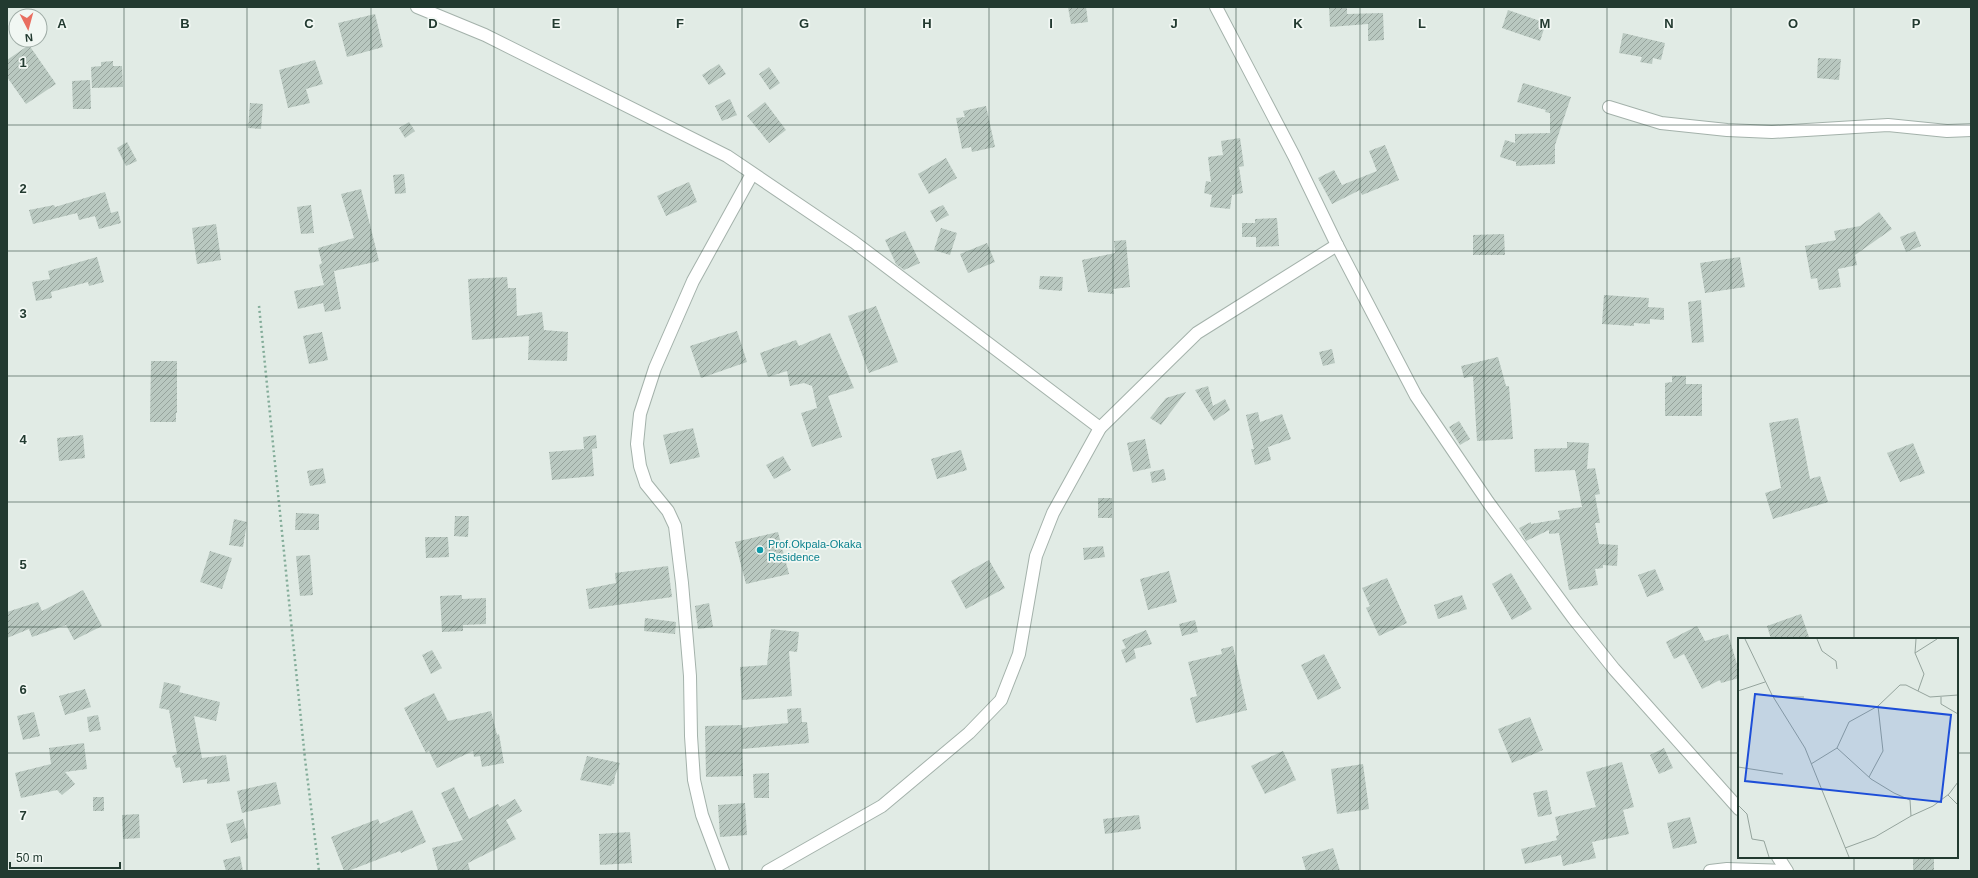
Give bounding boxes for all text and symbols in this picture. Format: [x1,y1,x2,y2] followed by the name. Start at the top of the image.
[8,8,48,48] north arrow
[57,16,67,31] text: A
[180,16,190,31] text: B
[304,16,314,31] text: C
[428,16,438,31] text: D
[552,16,561,31] text: E
[676,16,684,31] text: F
[799,16,809,31] text: G
[922,16,932,31] text: H
[1049,16,1053,31] text: I
[1170,16,1178,31] text: J
[1293,16,1303,31] text: K
[1418,16,1426,31] text: L
[1540,16,1550,31] text: M
[1664,16,1674,31] text: N
[1788,16,1798,31] text: O
[1912,16,1921,31] text: P
[24,32,34,44] text: N
[19,55,27,70] text: 1
[19,181,27,196] text: 2
[19,306,27,321] text: 3
[19,432,27,447] text: 4
[768,538,862,563] place label: Prof.Okpala-Okaka Residence
[755,545,765,555] marker: Prof.Okpala-Okaka Residence
[19,557,27,572] text: 5
[1738,638,1958,858] inset map
[19,682,27,697] text: 6
[19,808,27,823] text: 7
[10,844,120,870] scale bar
[16,851,43,865] text: 50 m

